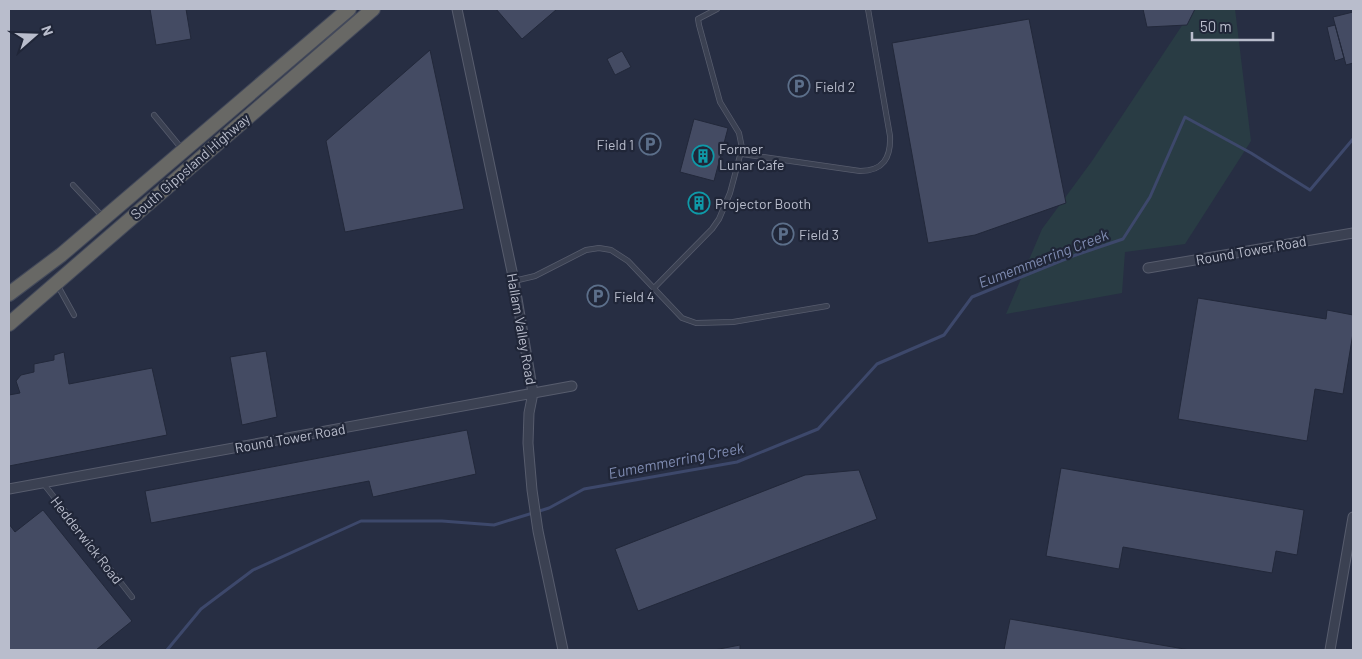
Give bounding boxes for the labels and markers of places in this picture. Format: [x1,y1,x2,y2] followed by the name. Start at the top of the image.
[787,74,811,98] parking icon: Field 2
[815,78,855,95] place label: Field 2
[638,132,662,156] parking icon: Field 1
[596,136,634,153] place label: Field 1
[719,140,784,173] place label: Former Lunar Cafe
[691,144,715,168] building icon: Former Lunar Cafe
[687,191,711,215] building icon: Projector Booth
[715,195,811,212] place label: Projector Booth
[771,222,795,246] parking icon: Field 3
[799,226,839,243] place label: Field 3
[586,284,610,308] parking icon: Field 4
[614,288,654,305] place label: Field 4

